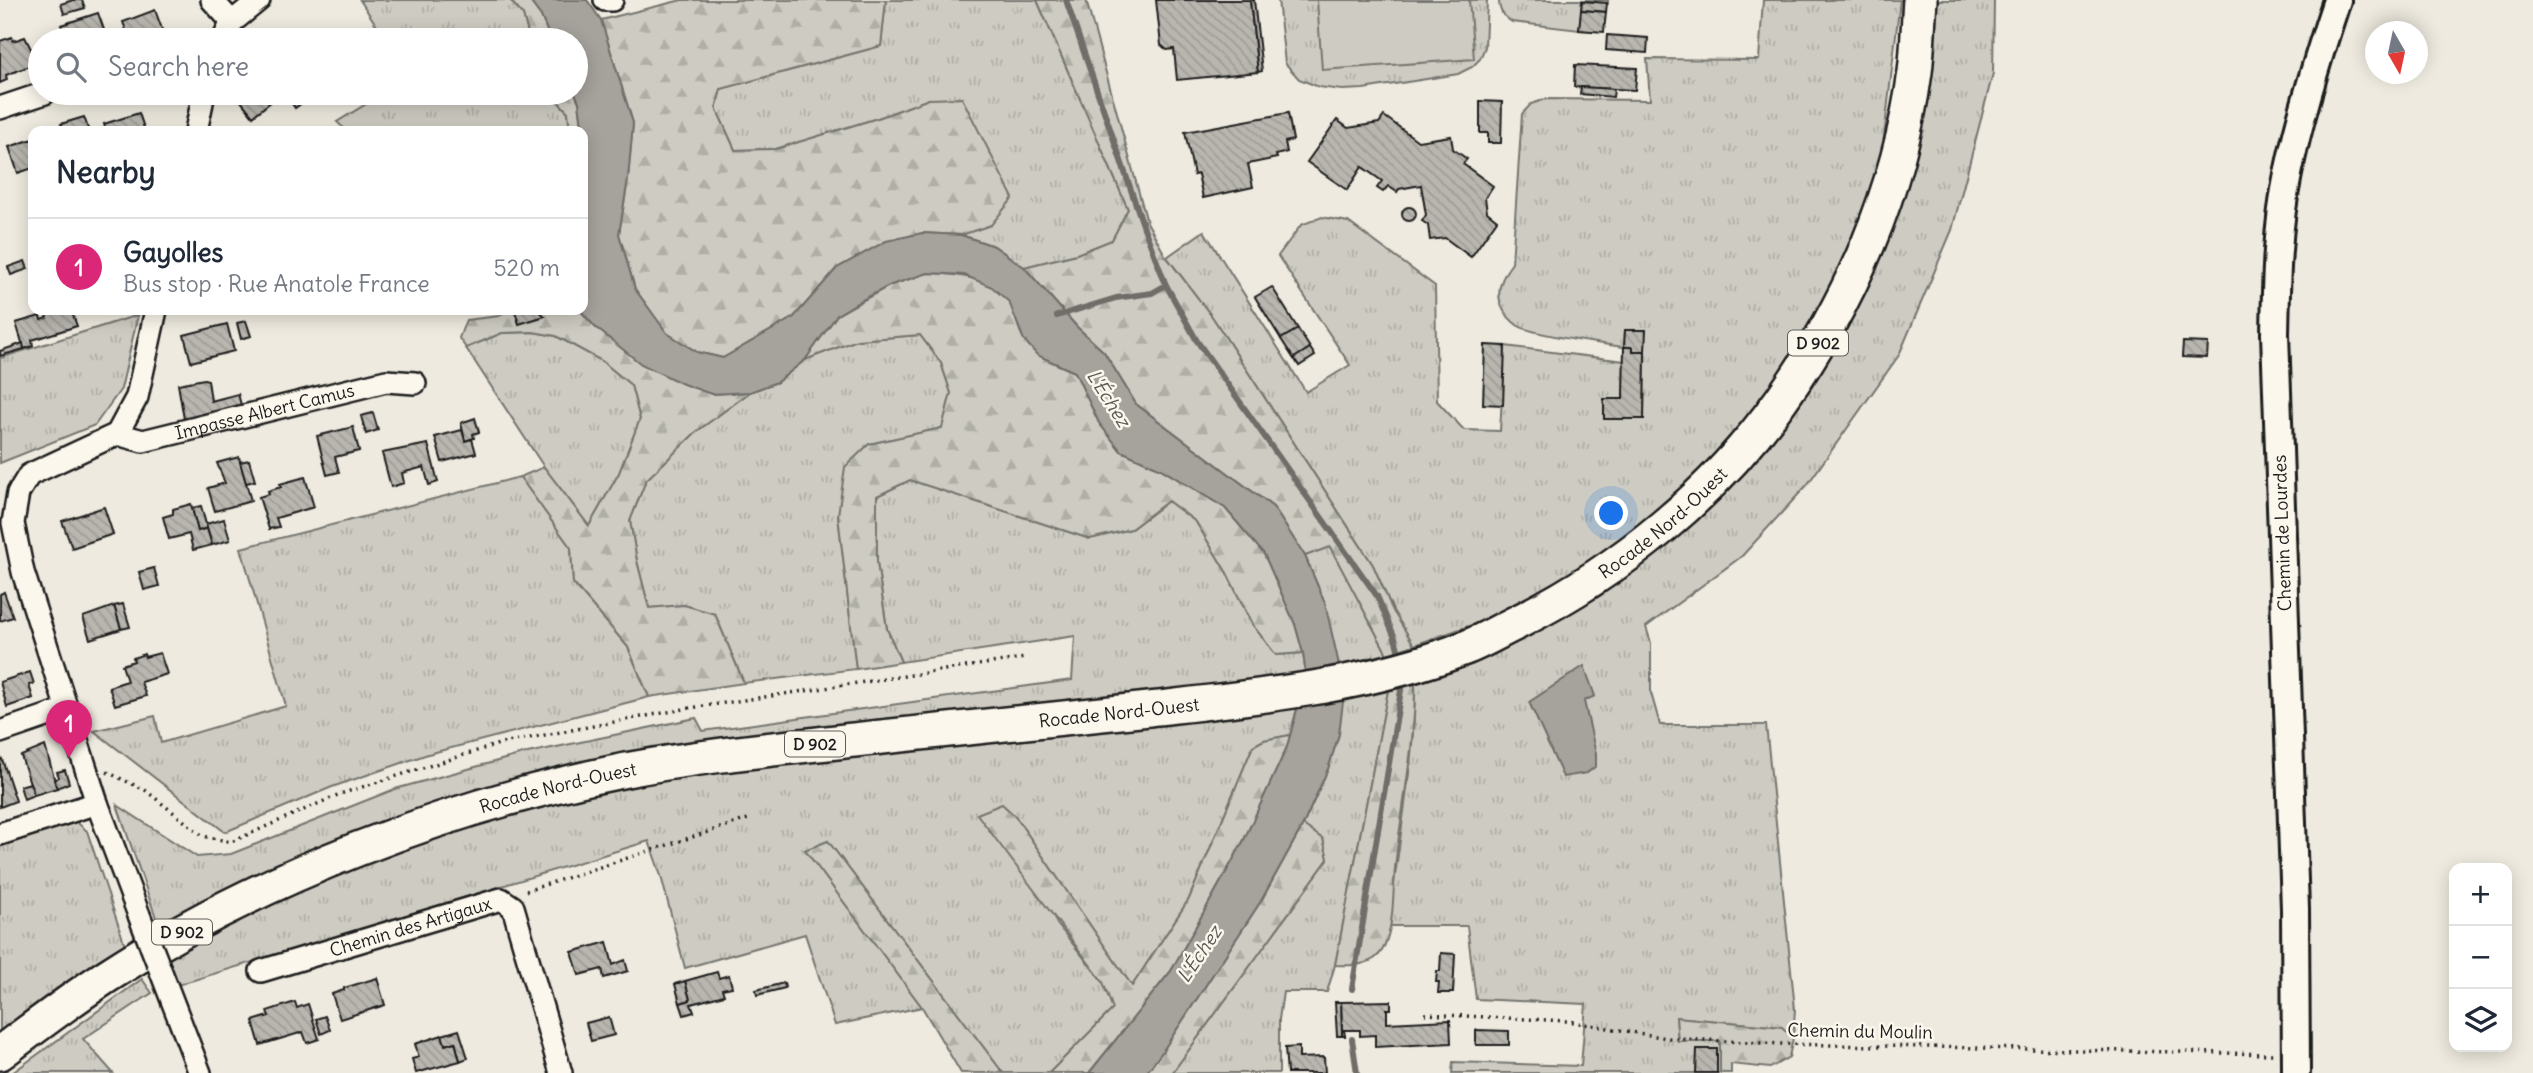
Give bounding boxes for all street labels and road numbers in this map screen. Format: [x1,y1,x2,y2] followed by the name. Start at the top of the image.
[1788,330,1848,356] road number: D 902
[172,378,356,444] street label: Impasse Albert Camus
[2268,454,2296,612] street label: Chemin de Lourdes
[1594,462,1732,583] street label: Rocade Nord-Ouest
[1038,692,1200,732] street label: Rocade Nord-Ouest
[785,732,845,757] road number: D 902
[476,757,638,818] street label: Rocade Nord-Ouest
[327,891,494,961] street label: Chemin des Artigaux
[152,920,212,944] road number: D 902
[1787,1018,1933,1044] street label: Chemin du Moulin

